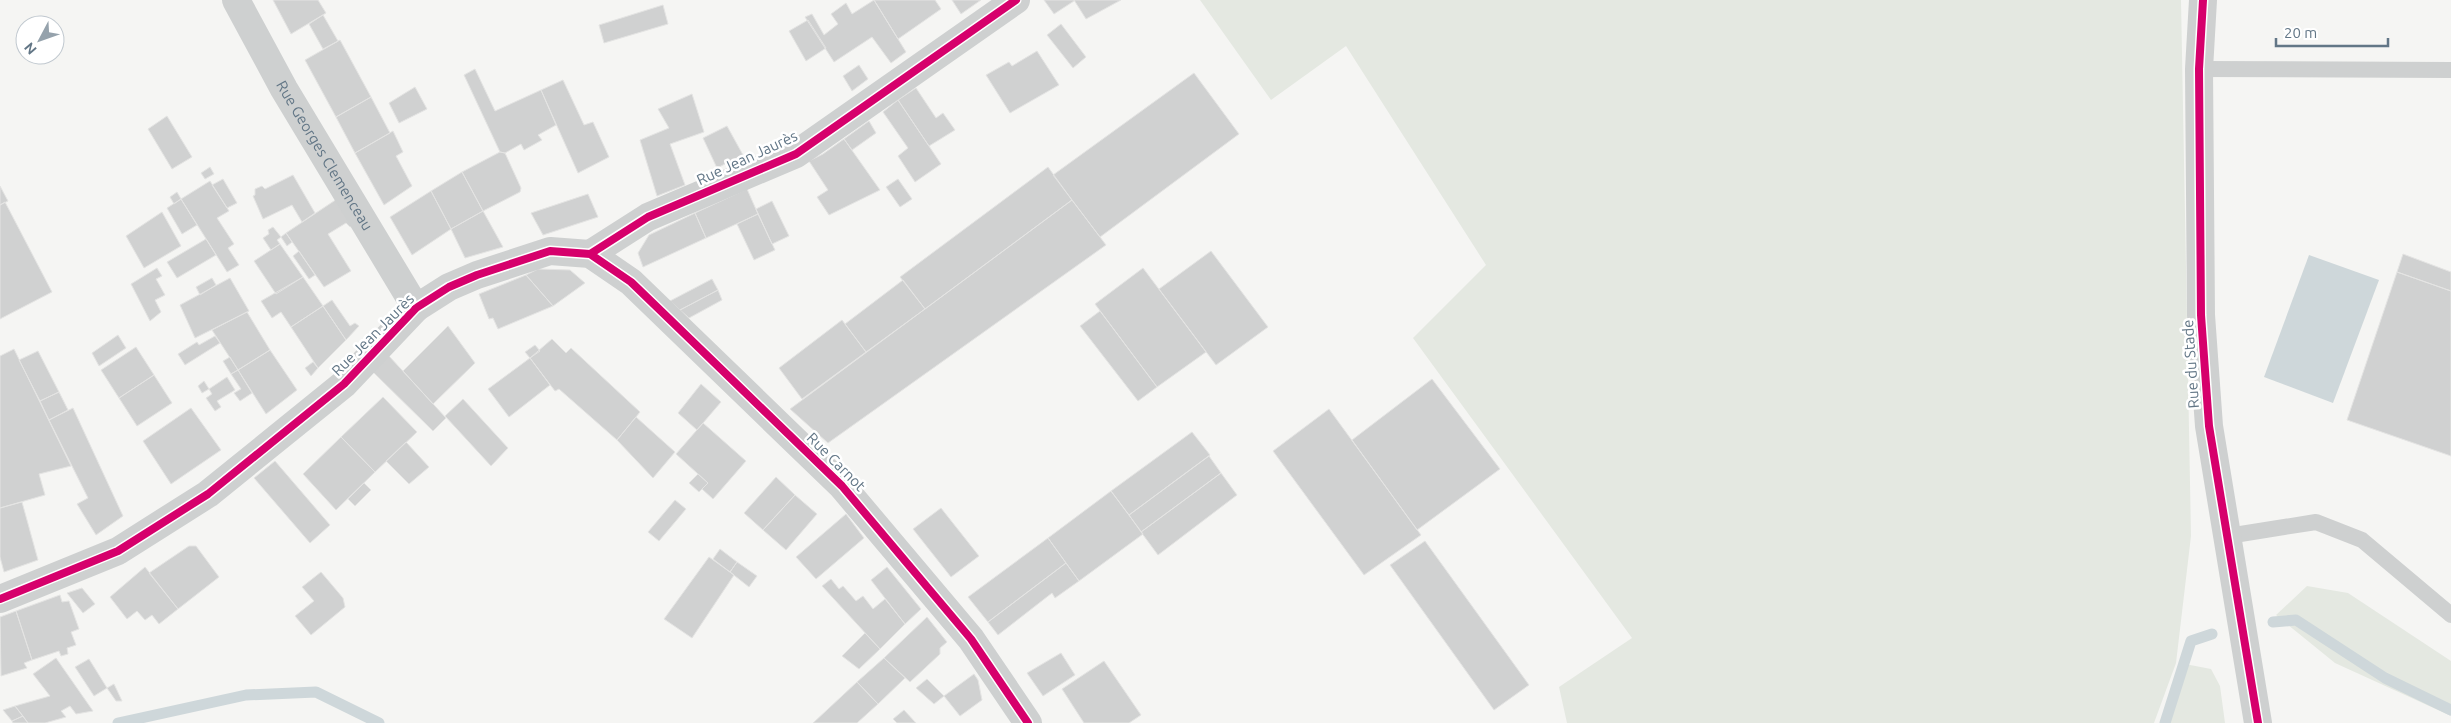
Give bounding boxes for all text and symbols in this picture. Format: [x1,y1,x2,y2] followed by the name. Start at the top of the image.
[15,15,65,65] north arrow
[2276,15,2388,47] scale bar
[2284,24,2317,41] text: 20 m
[21,39,40,58] text: N
[273,78,376,233] street label: Rue Georges Clemenceau
[694,127,800,188] street label: Rue Jean Jaurès
[328,290,417,379] street label: Rue Jean Jaurès
[2179,319,2202,409] street label: Rue du Stade
[804,429,869,494] street label: Rue Carnot

